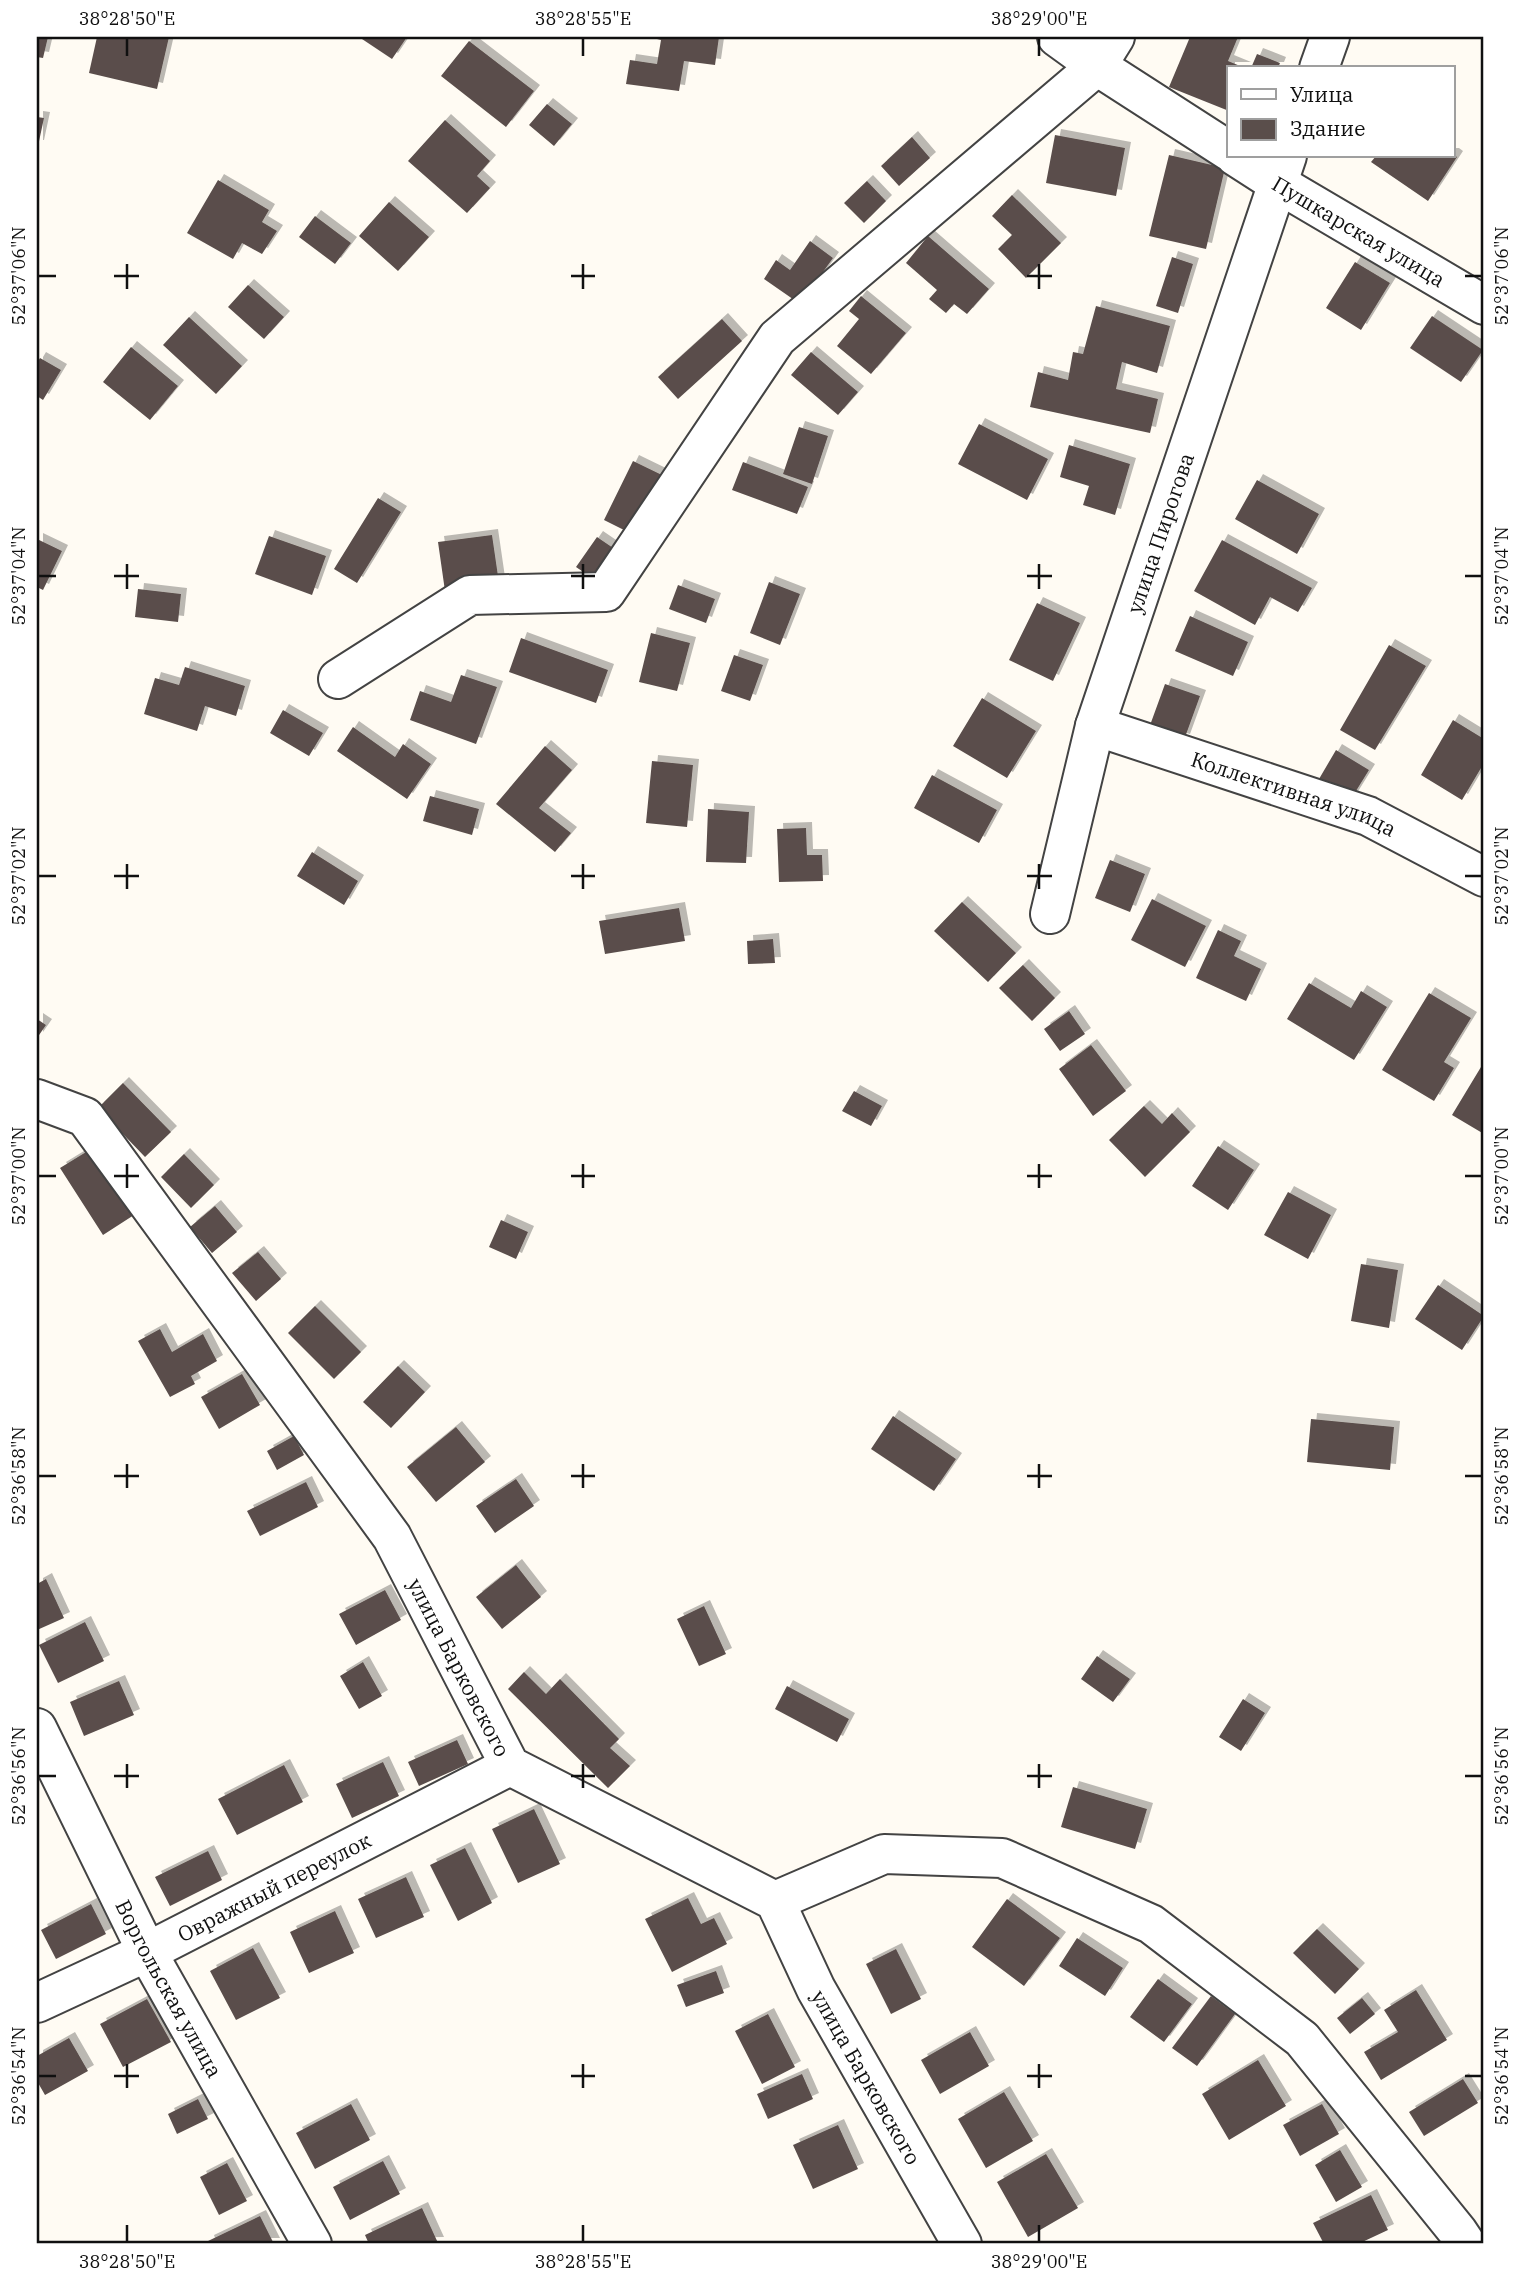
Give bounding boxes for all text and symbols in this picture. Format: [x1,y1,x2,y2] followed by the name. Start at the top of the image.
[79,7,175,30] text: 38°28'50"E
[535,7,631,30] text: 38°28'55"E
[991,7,1087,30] text: 38°29'00"E
[1227,66,1454,158] legend
[1290,80,1354,108] text: Улица
[1290,114,1365,142] text: Здание
[1267,169,1451,293] street label: Пушкарская улица
[7,227,30,326] text: 52°37'06"N
[1490,227,1513,326] text: 52°37'06"N
[1120,449,1200,617] street label: улица Пирогова
[7,527,30,626] text: 52°37'04"N
[1490,527,1513,626] text: 52°37'04"N
[1188,745,1401,843] street label: Коллективная улица
[7,827,30,926] text: 52°37'02"N
[1490,827,1513,926] text: 52°37'02"N
[7,1127,30,1226] text: 52°37'00"N
[1490,1127,1513,1226] text: 52°37'00"N
[7,1427,30,1526] text: 52°36'58"N
[1490,1427,1513,1526] text: 52°36'58"N
[402,1573,517,1761] street label: улица Барковского
[7,1727,30,1826] text: 52°36'56"N
[1490,1727,1513,1826] text: 52°36'56"N
[172,1826,376,1948] street label: Овражный переулок
[109,1895,229,2082] street label: Воргольская улица
[805,1985,927,2169] street label: улица Барковского
[7,2027,30,2126] text: 52°36'54"N
[1490,2027,1513,2126] text: 52°36'54"N
[79,2250,175,2273] text: 38°28'50"E
[535,2250,631,2273] text: 38°28'55"E
[991,2250,1087,2273] text: 38°29'00"E

